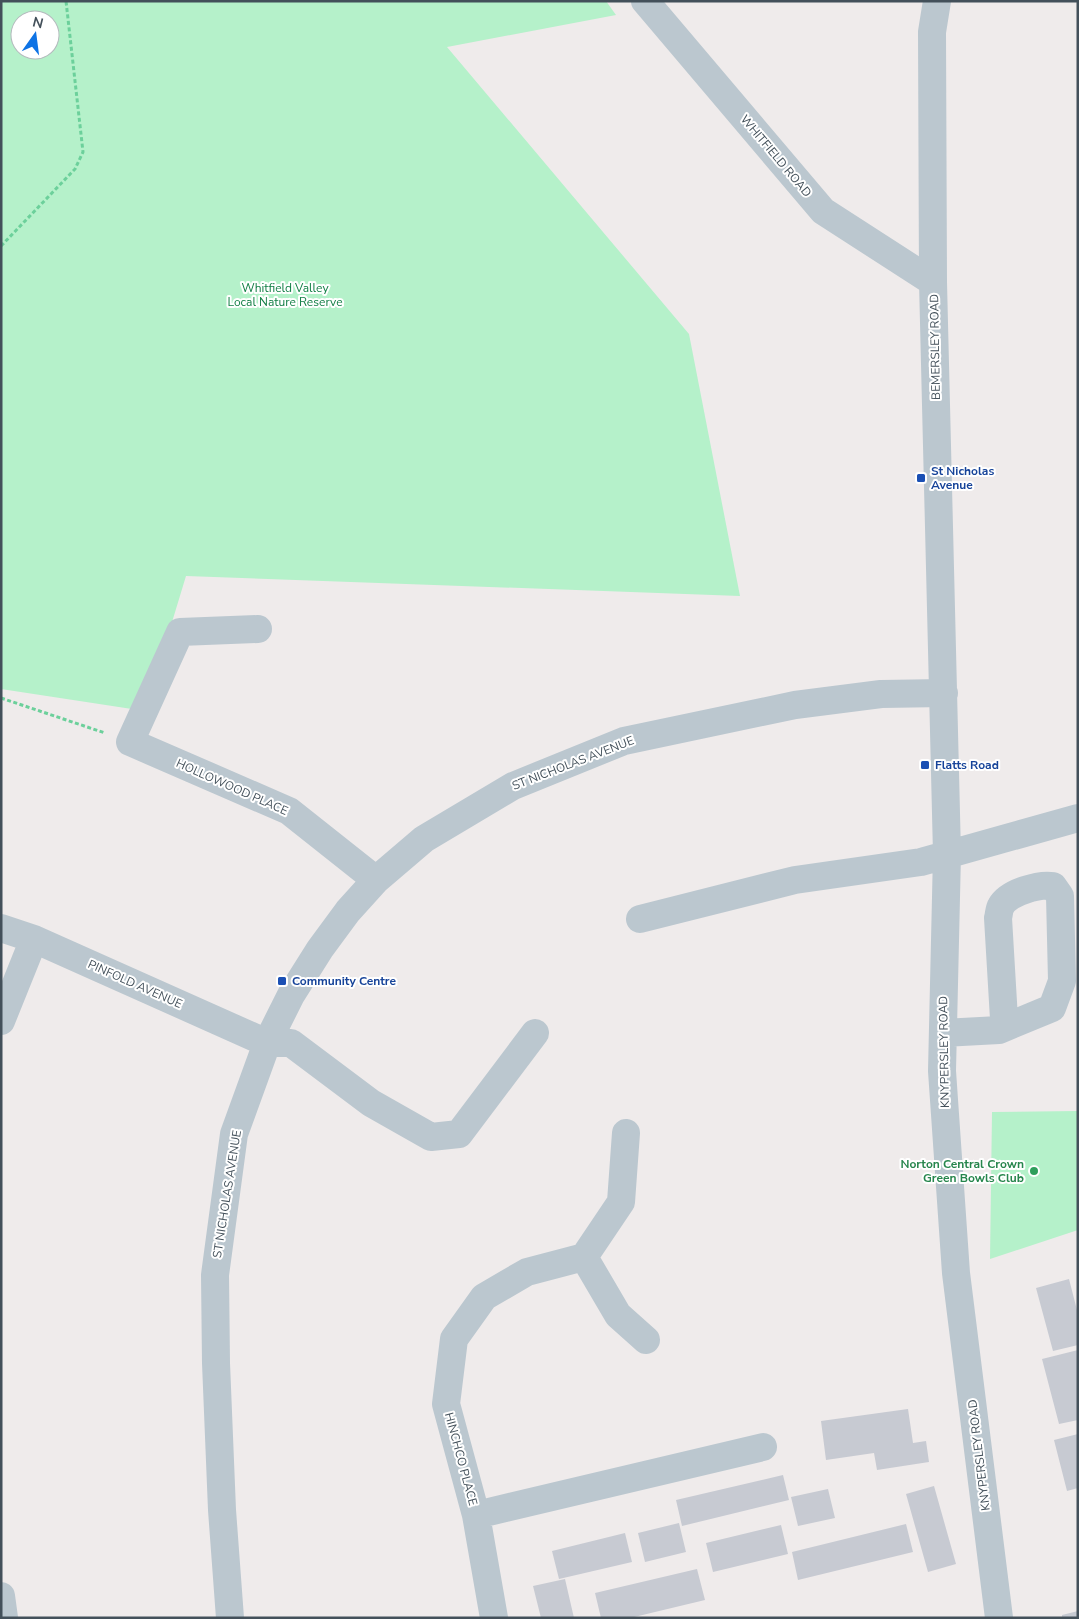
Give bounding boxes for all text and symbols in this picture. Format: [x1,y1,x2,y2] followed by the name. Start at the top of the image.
[10,10,60,60] north arrow
[31,12,45,33] text: N
[737,112,815,200] street label: WHITFIELD ROAD
[227,280,343,310] park label: Whitfield Valley Local Nature Reserve
[926,294,944,400] street label: BEMERSLEY ROAD
[931,463,994,493] place label: St Nicholas Avenue
[915,472,927,484] marker: St Nicholas Avenue
[510,732,636,794] street label: ST NICHOLAS AVENUE
[174,755,290,819] street label: HOLLOWOOD PLACE
[935,757,999,773] place label: Flatts Road
[919,759,931,771] marker: Flatts Road
[85,956,185,1012] street label: PINFOLD AVENUE
[292,973,396,989] place label: Community Centre
[276,975,288,987] marker: Community Centre
[935,996,953,1108] street label: KNYPERSLEY ROAD
[209,1129,245,1259] street label: ST NICHOLAS AVENUE
[900,1156,1024,1186] place label: Norton Central Crown Green Bowls Club
[1028,1165,1040,1177] marker: Norton Central Crown Green Bowls Club
[964,1398,994,1512] street label: KNYPERSLEY ROAD
[441,1411,481,1507] street label: HINCHCO PLACE

